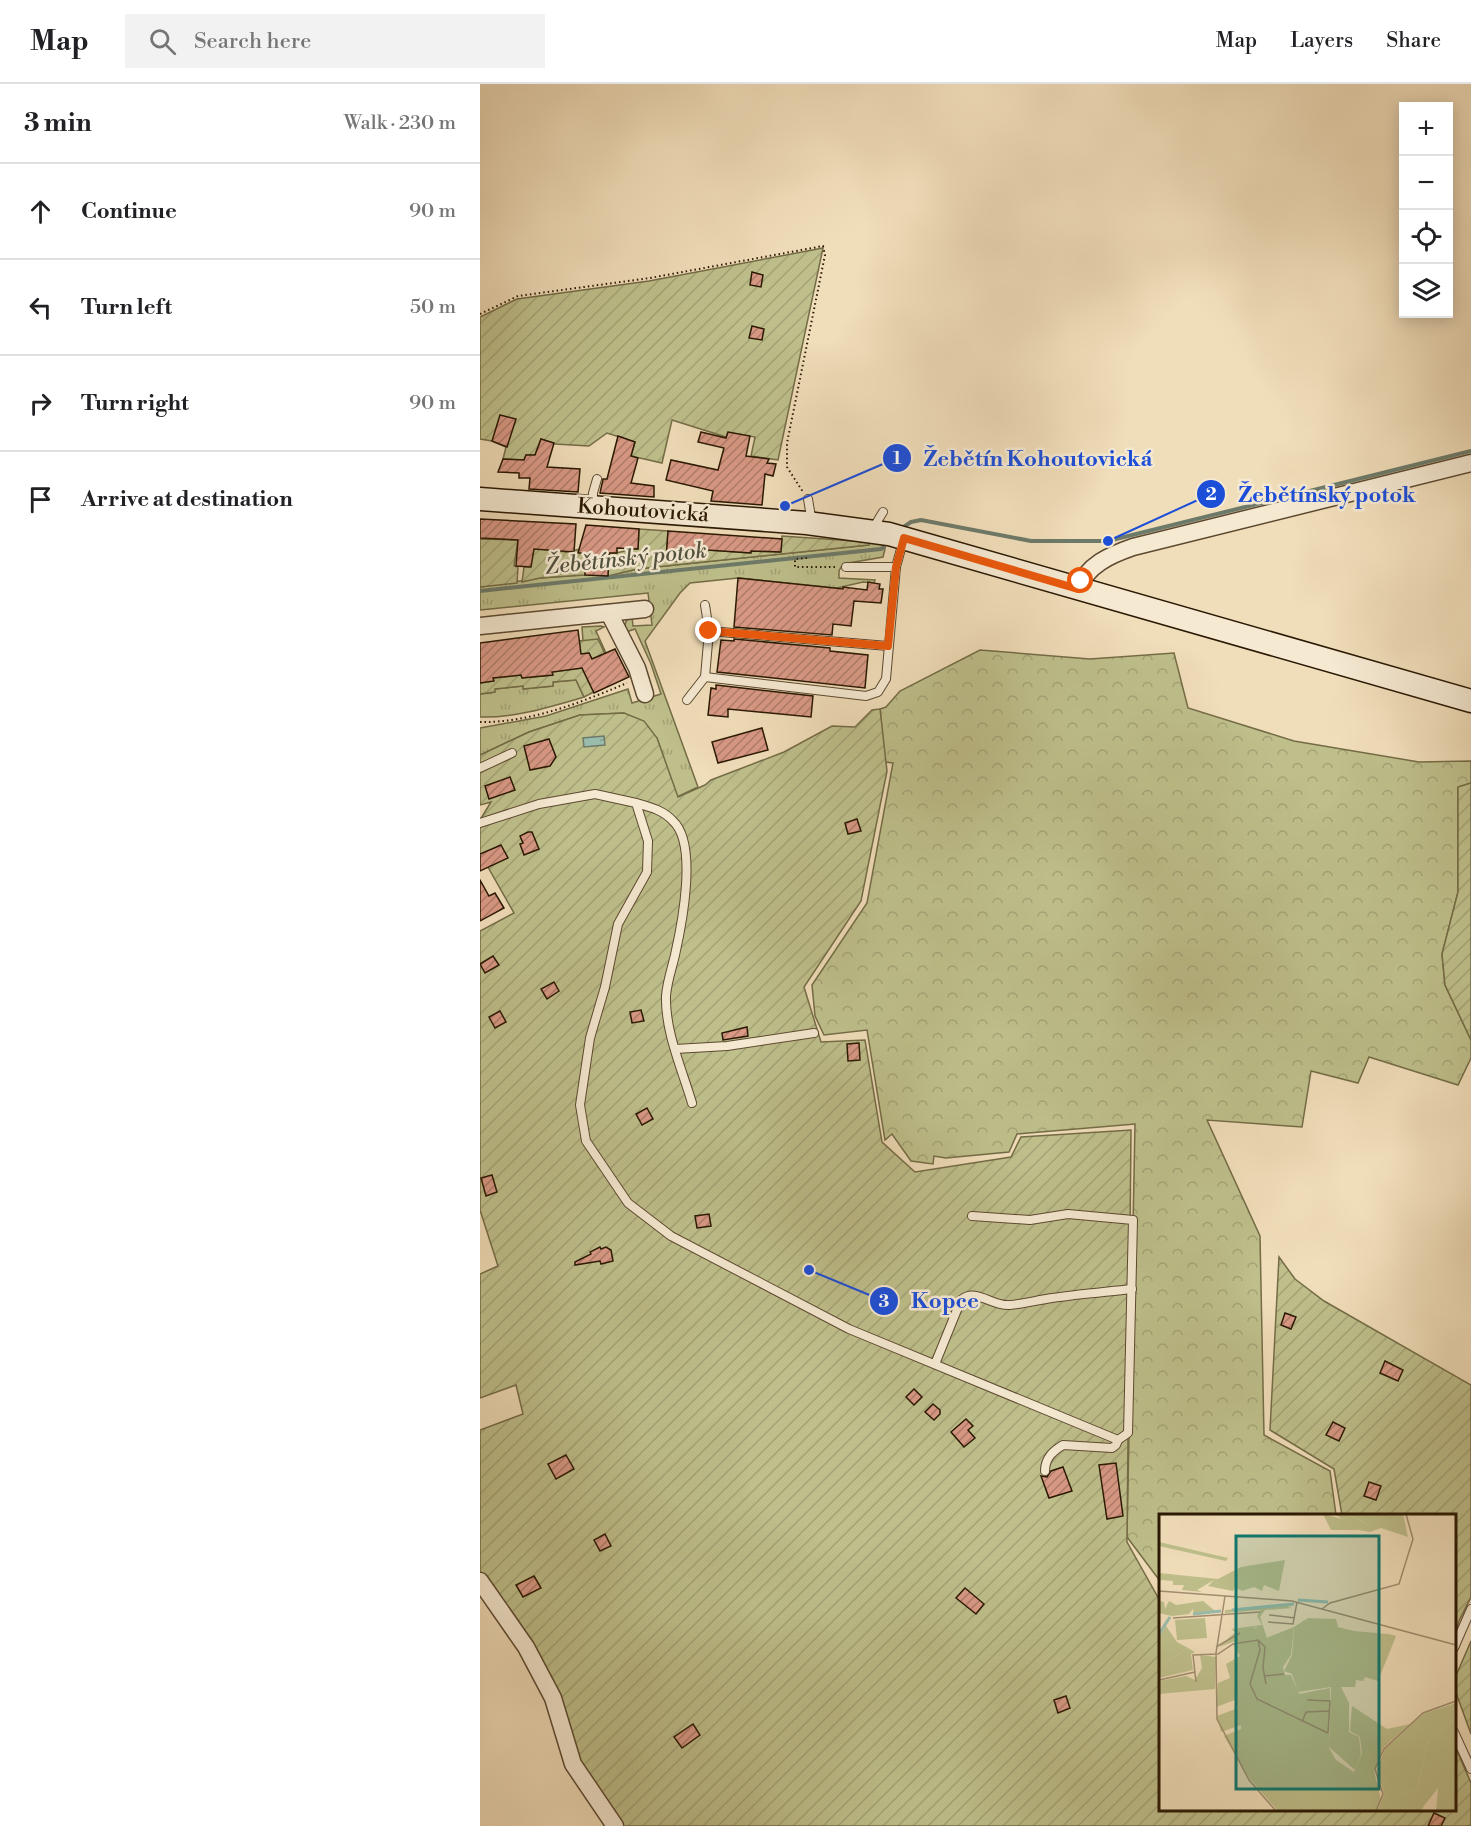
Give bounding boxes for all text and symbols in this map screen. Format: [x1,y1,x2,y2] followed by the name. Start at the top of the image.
[125,14,545,68] search box
[30,24,89,59] text: Map
[146,25,179,58] icon: search
[194,28,311,55] text: Search here
[1216,28,1257,54] text: Map
[1290,28,1353,54] text: Layers
[1386,28,1441,54] text: Share
[1399,102,1453,318] map controls
[1399,102,1453,156] button: +
[24,107,92,139] text: 3 min
[344,111,456,136] text: Walk · 230 m
[1399,156,1453,210] button: −
[24,195,57,228] icon: ahead
[81,198,177,225] text: Continue
[409,199,456,224] text: 90 m
[1399,210,1453,264] button: locate
[1399,264,1453,318] button: layers
[24,291,57,324] icon: left
[81,294,172,321] text: Turn left
[410,295,456,320] text: 50 m
[24,387,57,420] icon: right
[81,390,189,417] text: Turn right
[409,391,456,416] text: 90 m
[882,438,1165,478] callout: Žebětín Kohoutovická
[924,445,1154,473] text: Žebětín Kohoutovická
[893,447,902,470] text: 1
[1196,474,1428,514] callout: Žebětínský potok
[1238,481,1416,509] text: Žebětínský potok
[24,483,57,516] icon: arrive
[1205,483,1217,506] text: 2
[81,486,293,513] text: Arrive at destination
[576,493,710,529] street label: Kohoutovická
[544,535,708,581] water label: Žebětínský potok
[1067,567,1093,593] route start
[695,617,721,643] route end
[869,1281,991,1321] callout: Kopce
[911,1288,979,1315] text: Kopce
[879,1290,890,1313] text: 3
[1159,1514,1456,1811] inset map

